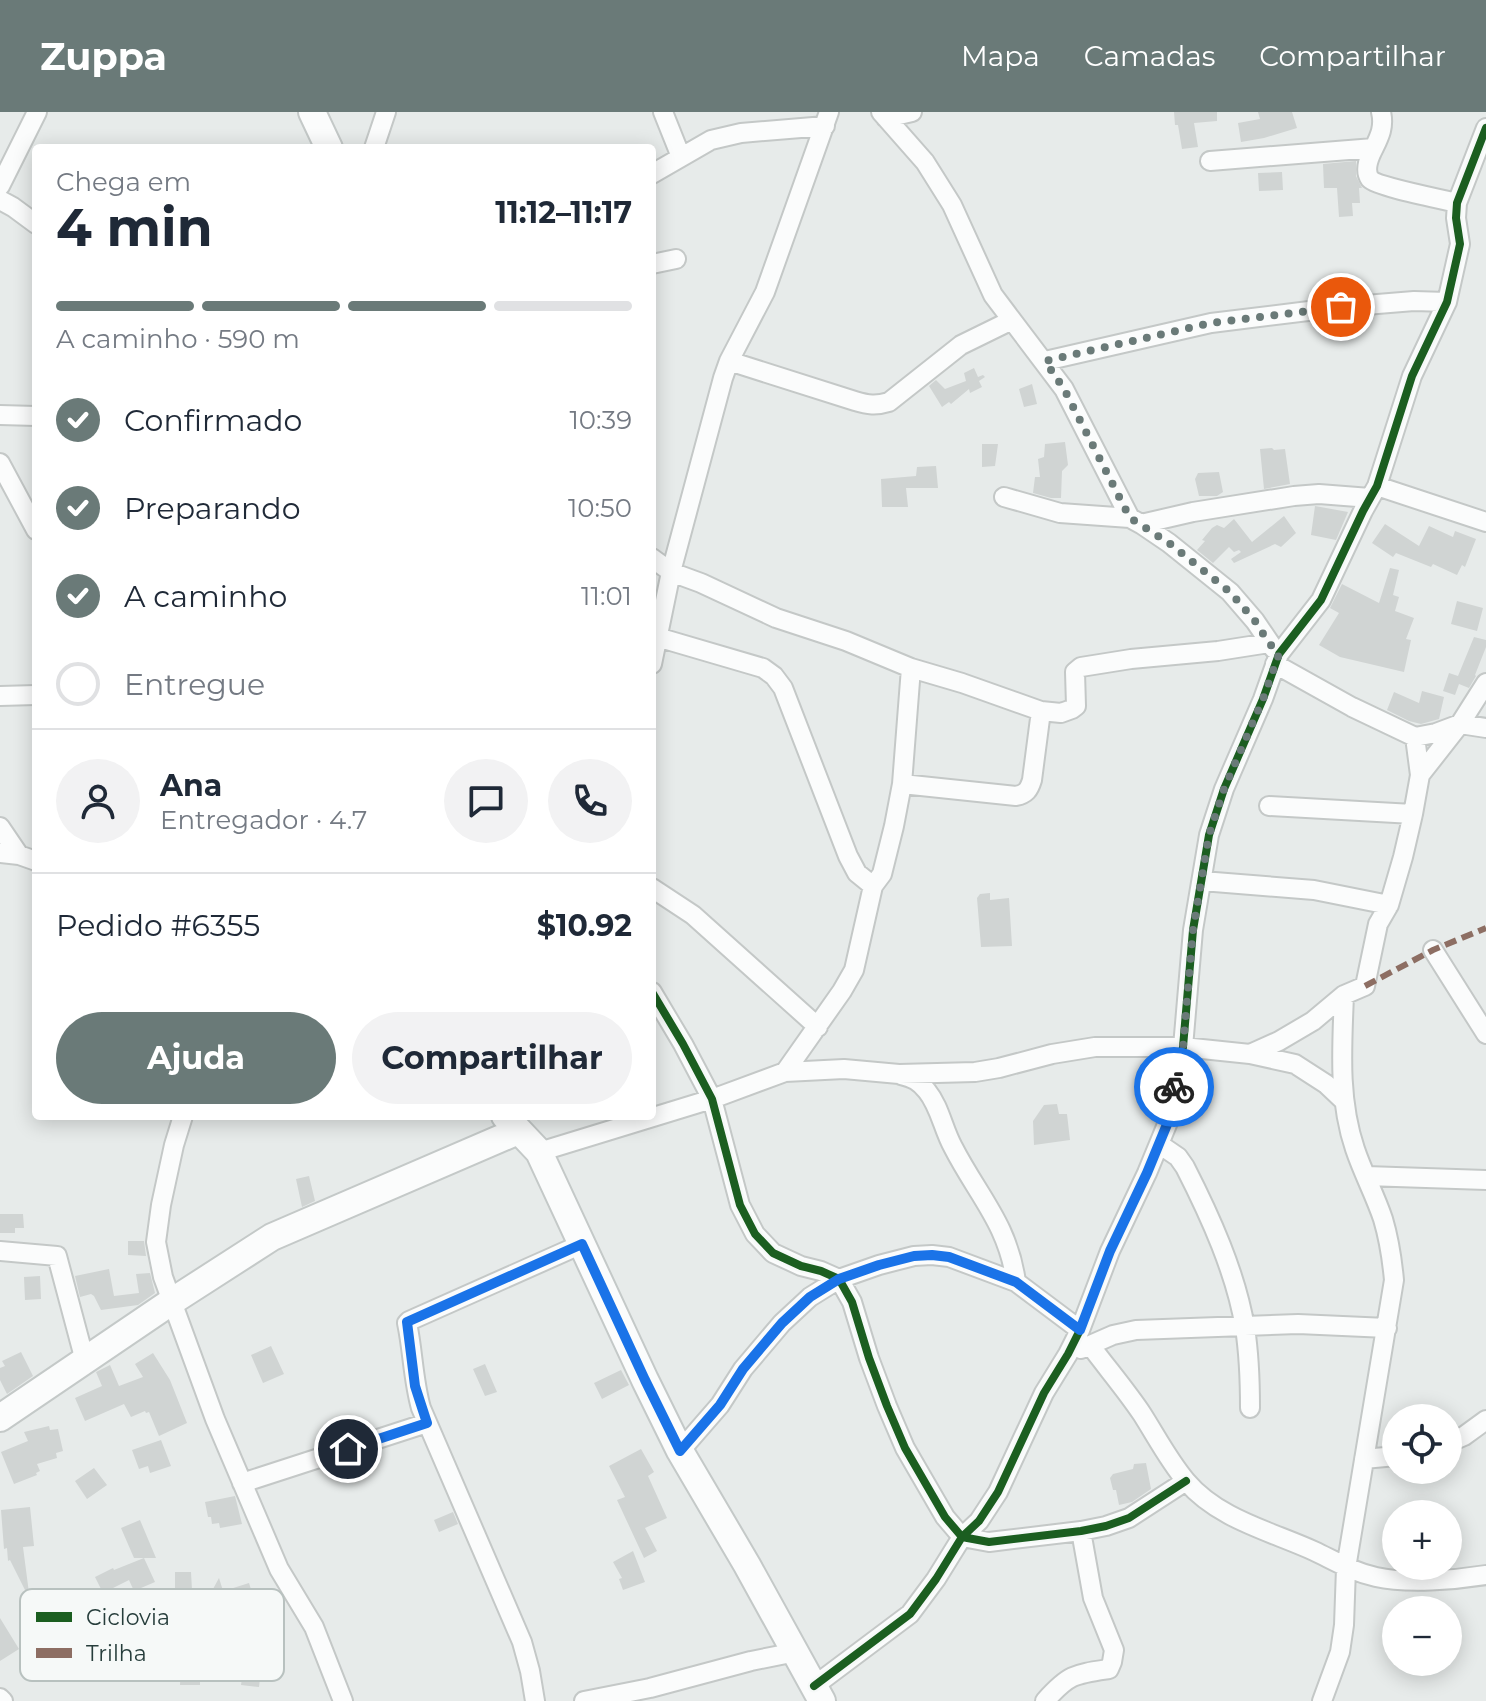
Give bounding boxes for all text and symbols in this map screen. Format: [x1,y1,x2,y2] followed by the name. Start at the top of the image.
[40,33,167,80] text: Zuppa
[961,39,1040,73] text: Mapa
[1084,39,1215,73] text: Camadas
[1259,39,1446,73] text: Compartilhar
[56,166,191,198] text: Chega em
[495,194,632,231] text: 11:12–11:17
[56,196,213,259] text: 4 min
[1307,273,1375,341] pin
[1319,285,1363,329] icon: bag
[56,323,300,355] text: A caminho · 590 m
[56,398,100,442] icon: check
[124,402,302,439] text: Confirmado
[569,404,632,436] text: 10:39
[56,486,100,530] icon: check
[124,490,301,527] text: Preparando
[568,492,632,524] text: 10:50
[56,574,100,618] icon: check
[124,578,287,615] text: A caminho
[581,580,632,612] text: 11:01
[124,666,265,703] text: Entregue
[56,759,140,843] button: person
[444,759,528,843] button: chat
[548,759,632,843] button: phone
[160,767,222,804] text: Ana
[160,804,367,836] text: Entregador · 4.7
[56,907,260,944] text: Pedido #6355
[537,907,632,944] text: $10.92
[56,1012,336,1104] button: Ajuda
[352,1012,632,1104] button: Compartilhar
[1134,1047,1214,1127] courier
[1152,1065,1196,1109] icon: bike
[1382,1404,1462,1676] map controls
[1382,1404,1462,1484] button: locate
[314,1415,382,1483] pin
[326,1427,370,1471] icon: home
[1382,1500,1462,1580] button: +
[20,1589,284,1681] legend
[1382,1596,1462,1676] button: −
[86,1604,170,1631] text: Ciclovia
[86,1640,147,1667] text: Trilha

